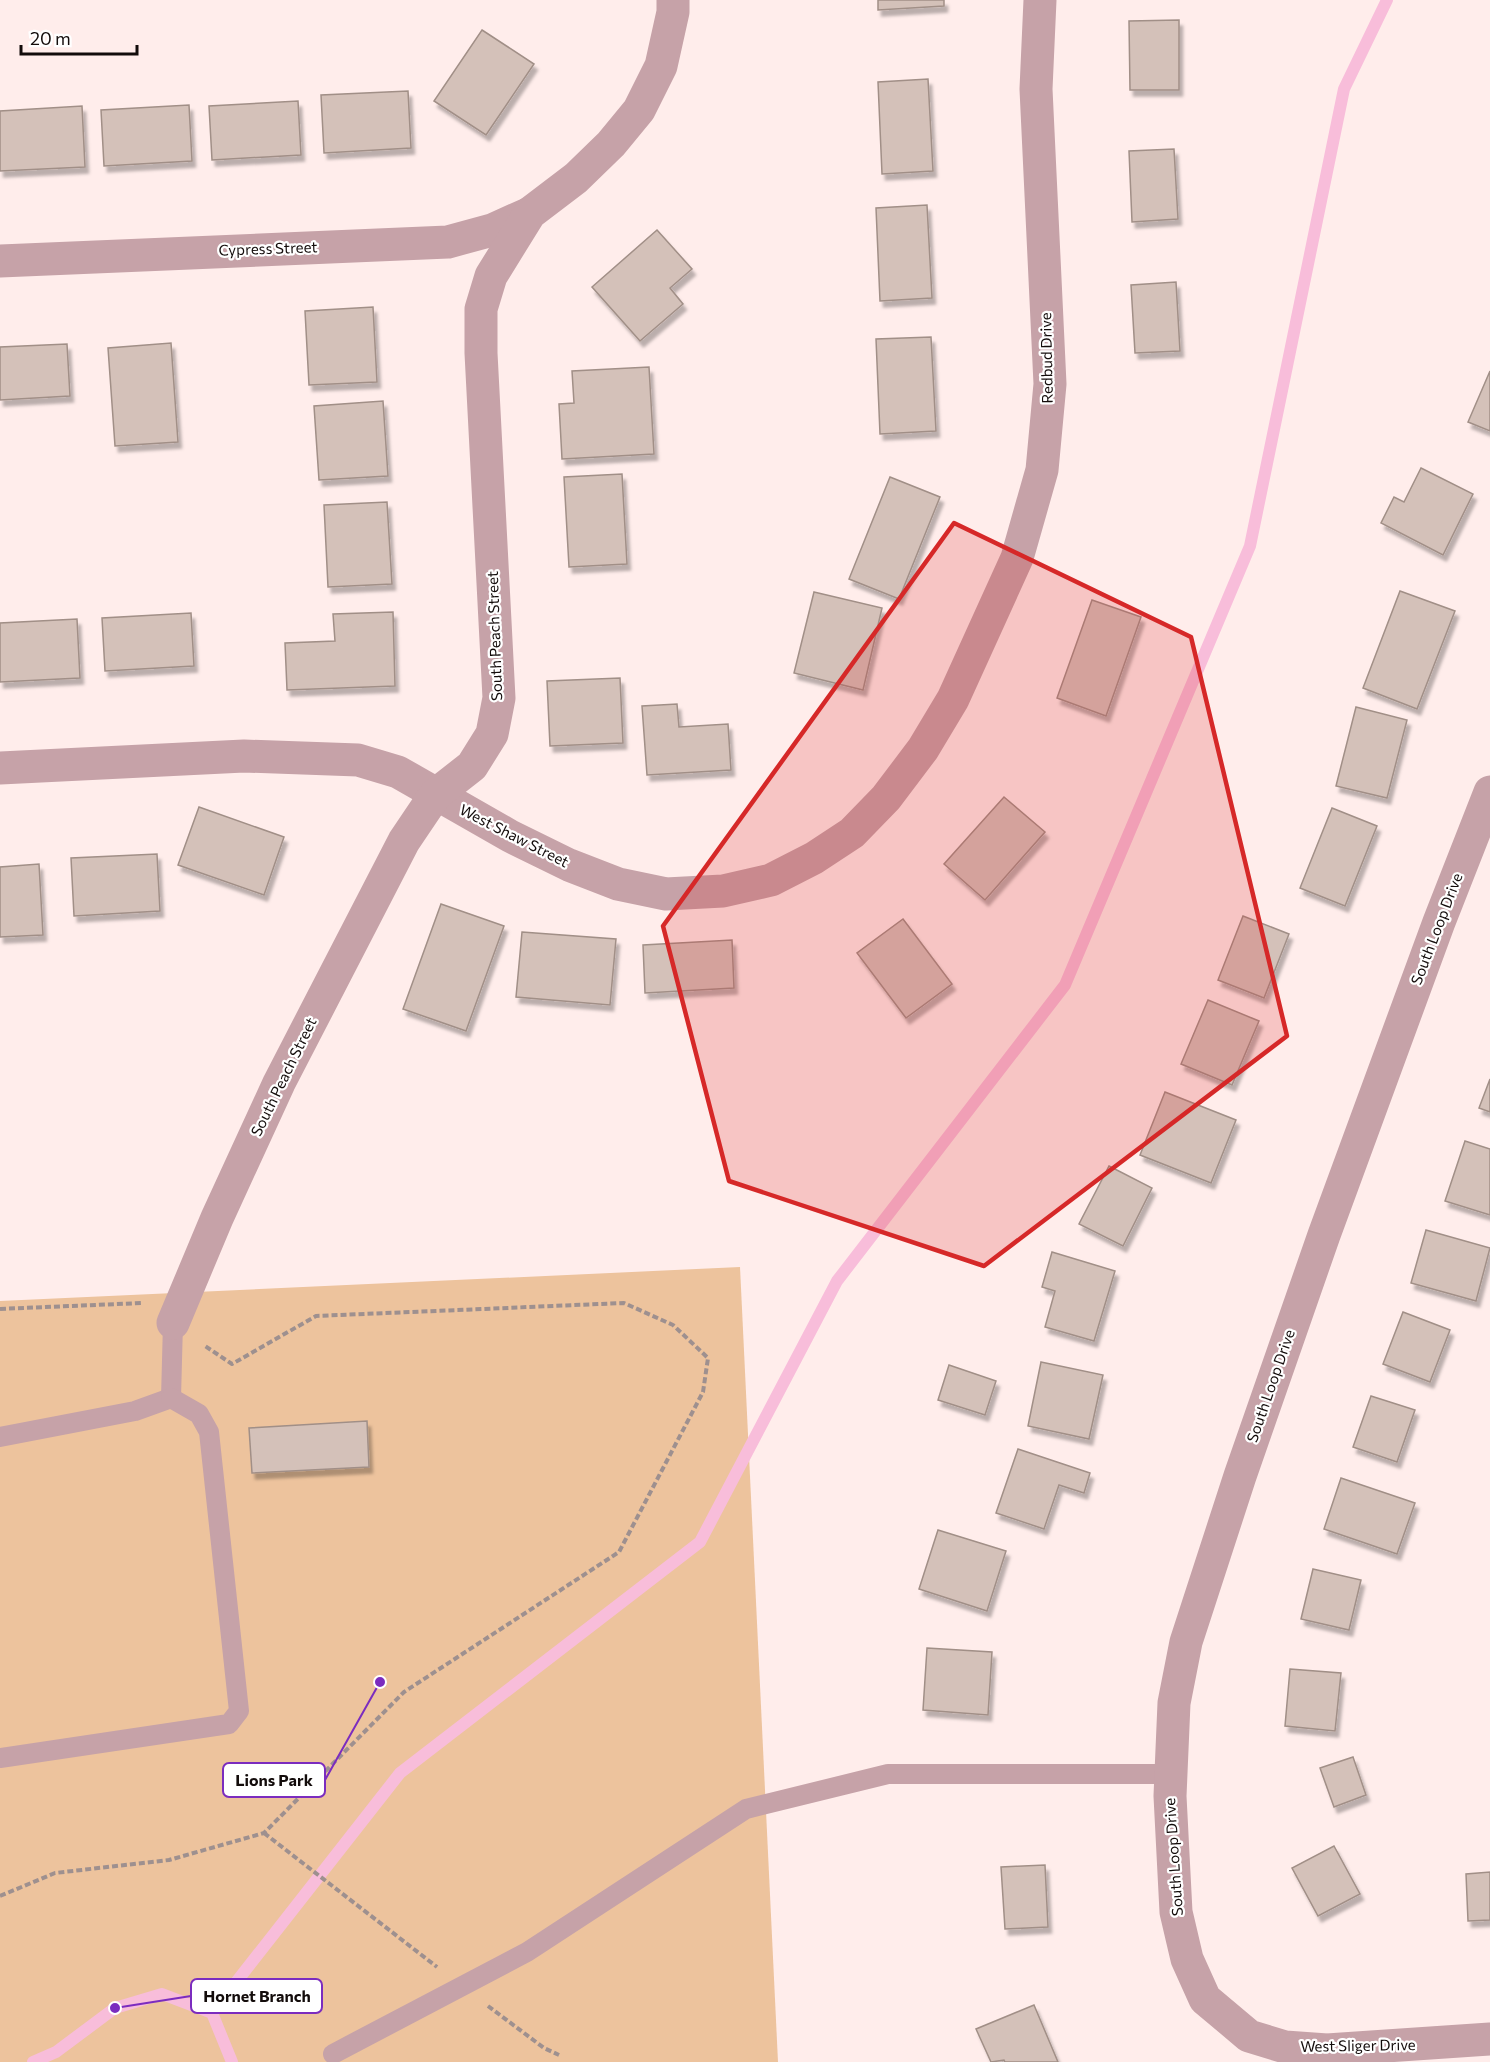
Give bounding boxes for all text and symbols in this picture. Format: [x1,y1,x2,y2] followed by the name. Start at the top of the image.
[21,18,136,56] scale bar
[30,27,71,49] text: 20 m
[218,237,318,259] street label: Cypress Street
[1036,312,1056,404] street label: Redbud Drive
[483,571,505,701] street label: South Peach Street
[457,800,572,870] street label: West Shaw Street
[1406,870,1466,987] street label: South Loop Drive
[247,1014,320,1139] street label: South Peach Street
[1242,1327,1298,1445] street label: South Loop Drive
[223,1763,325,1797] callout: Lions Park
[235,1770,314,1789] text: Lions Park
[1160,1797,1186,1917] street label: South Loop Drive
[191,1979,322,2013] callout: Hornet Branch
[203,1986,311,2005] text: Hornet Branch
[1300,2035,1416,2055] street label: West Sliger Drive

